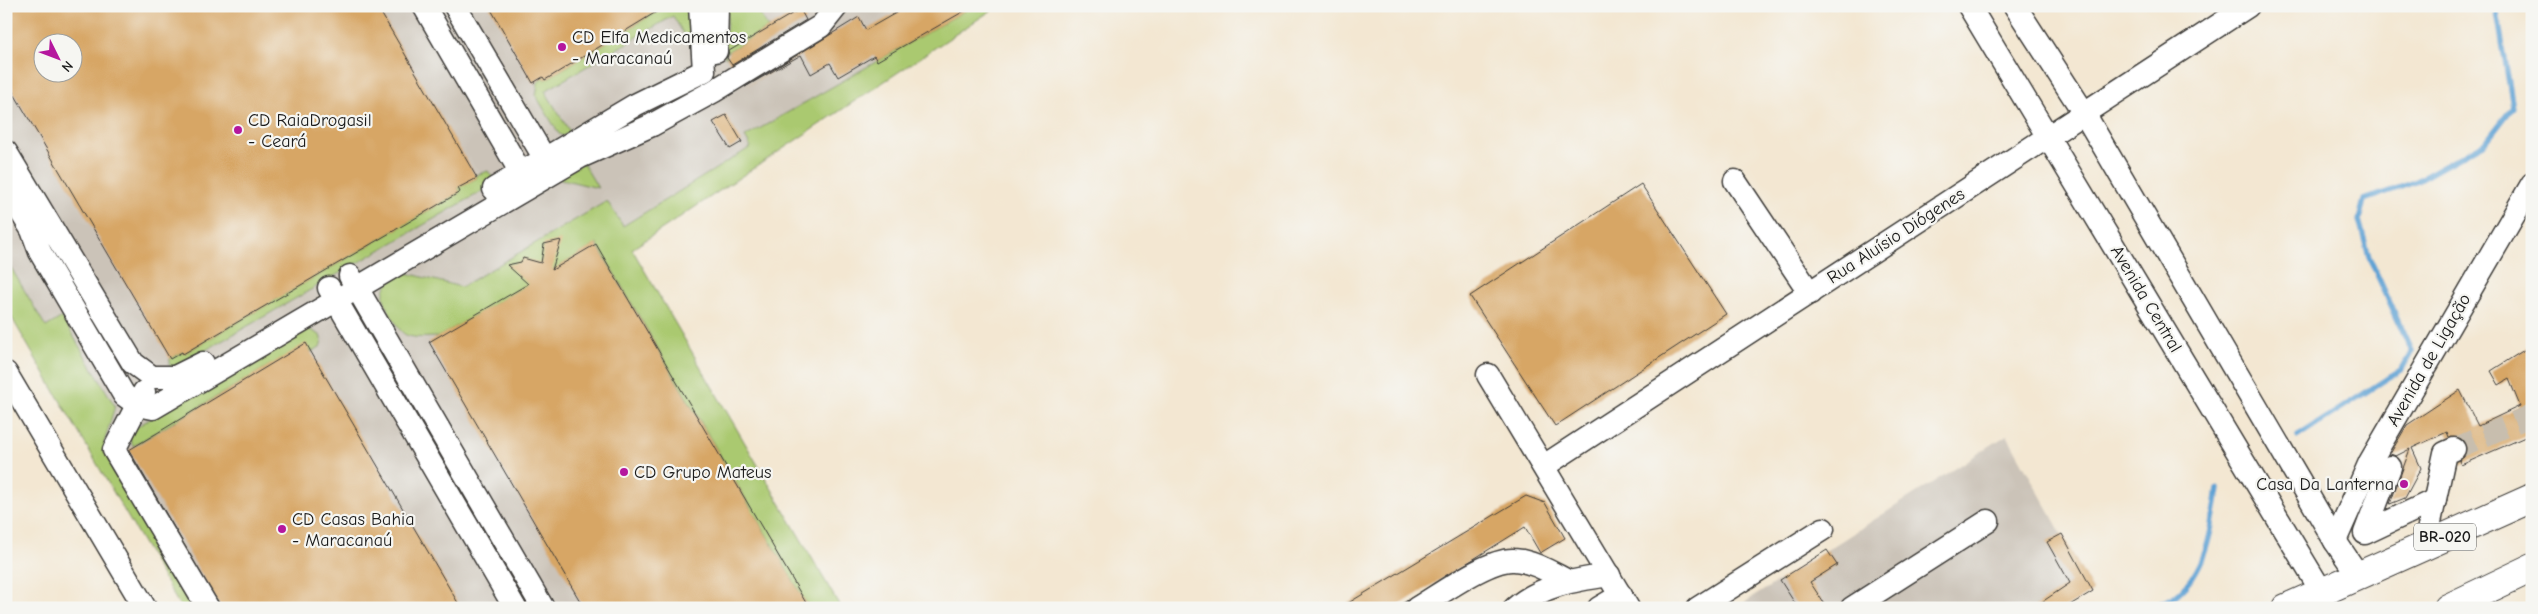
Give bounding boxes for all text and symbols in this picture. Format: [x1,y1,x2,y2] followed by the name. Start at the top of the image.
[572,27,746,69] place label: CD Elfa Medicamentos - Maracanaú
[32,32,82,82] north arrow
[556,41,568,53] marker: CD Elfa Medicamentos - Maracanaú
[58,57,77,75] text: N
[248,110,372,152] place label: CD RaiaDrogasil - Ceará
[232,124,244,136] marker: CD RaiaDrogasil - Ceará
[1823,184,1969,288] street label: Rua Aluísio Diógenes
[2106,242,2186,356] street label: Avenida Central
[2383,290,2475,430] street label: Avenida de Ligação
[634,462,771,483] place label: CD Grupo Mateus
[618,466,630,478] marker: CD Grupo Mateus
[2256,474,2394,495] place label: Casa Da Lanterna
[2398,478,2410,490] marker: Casa Da Lanterna
[292,509,414,551] place label: CD Casas Bahia - Maracanaú
[276,523,288,535] marker: CD Casas Bahia - Maracanaú
[2414,524,2476,550] road number: BR-020

